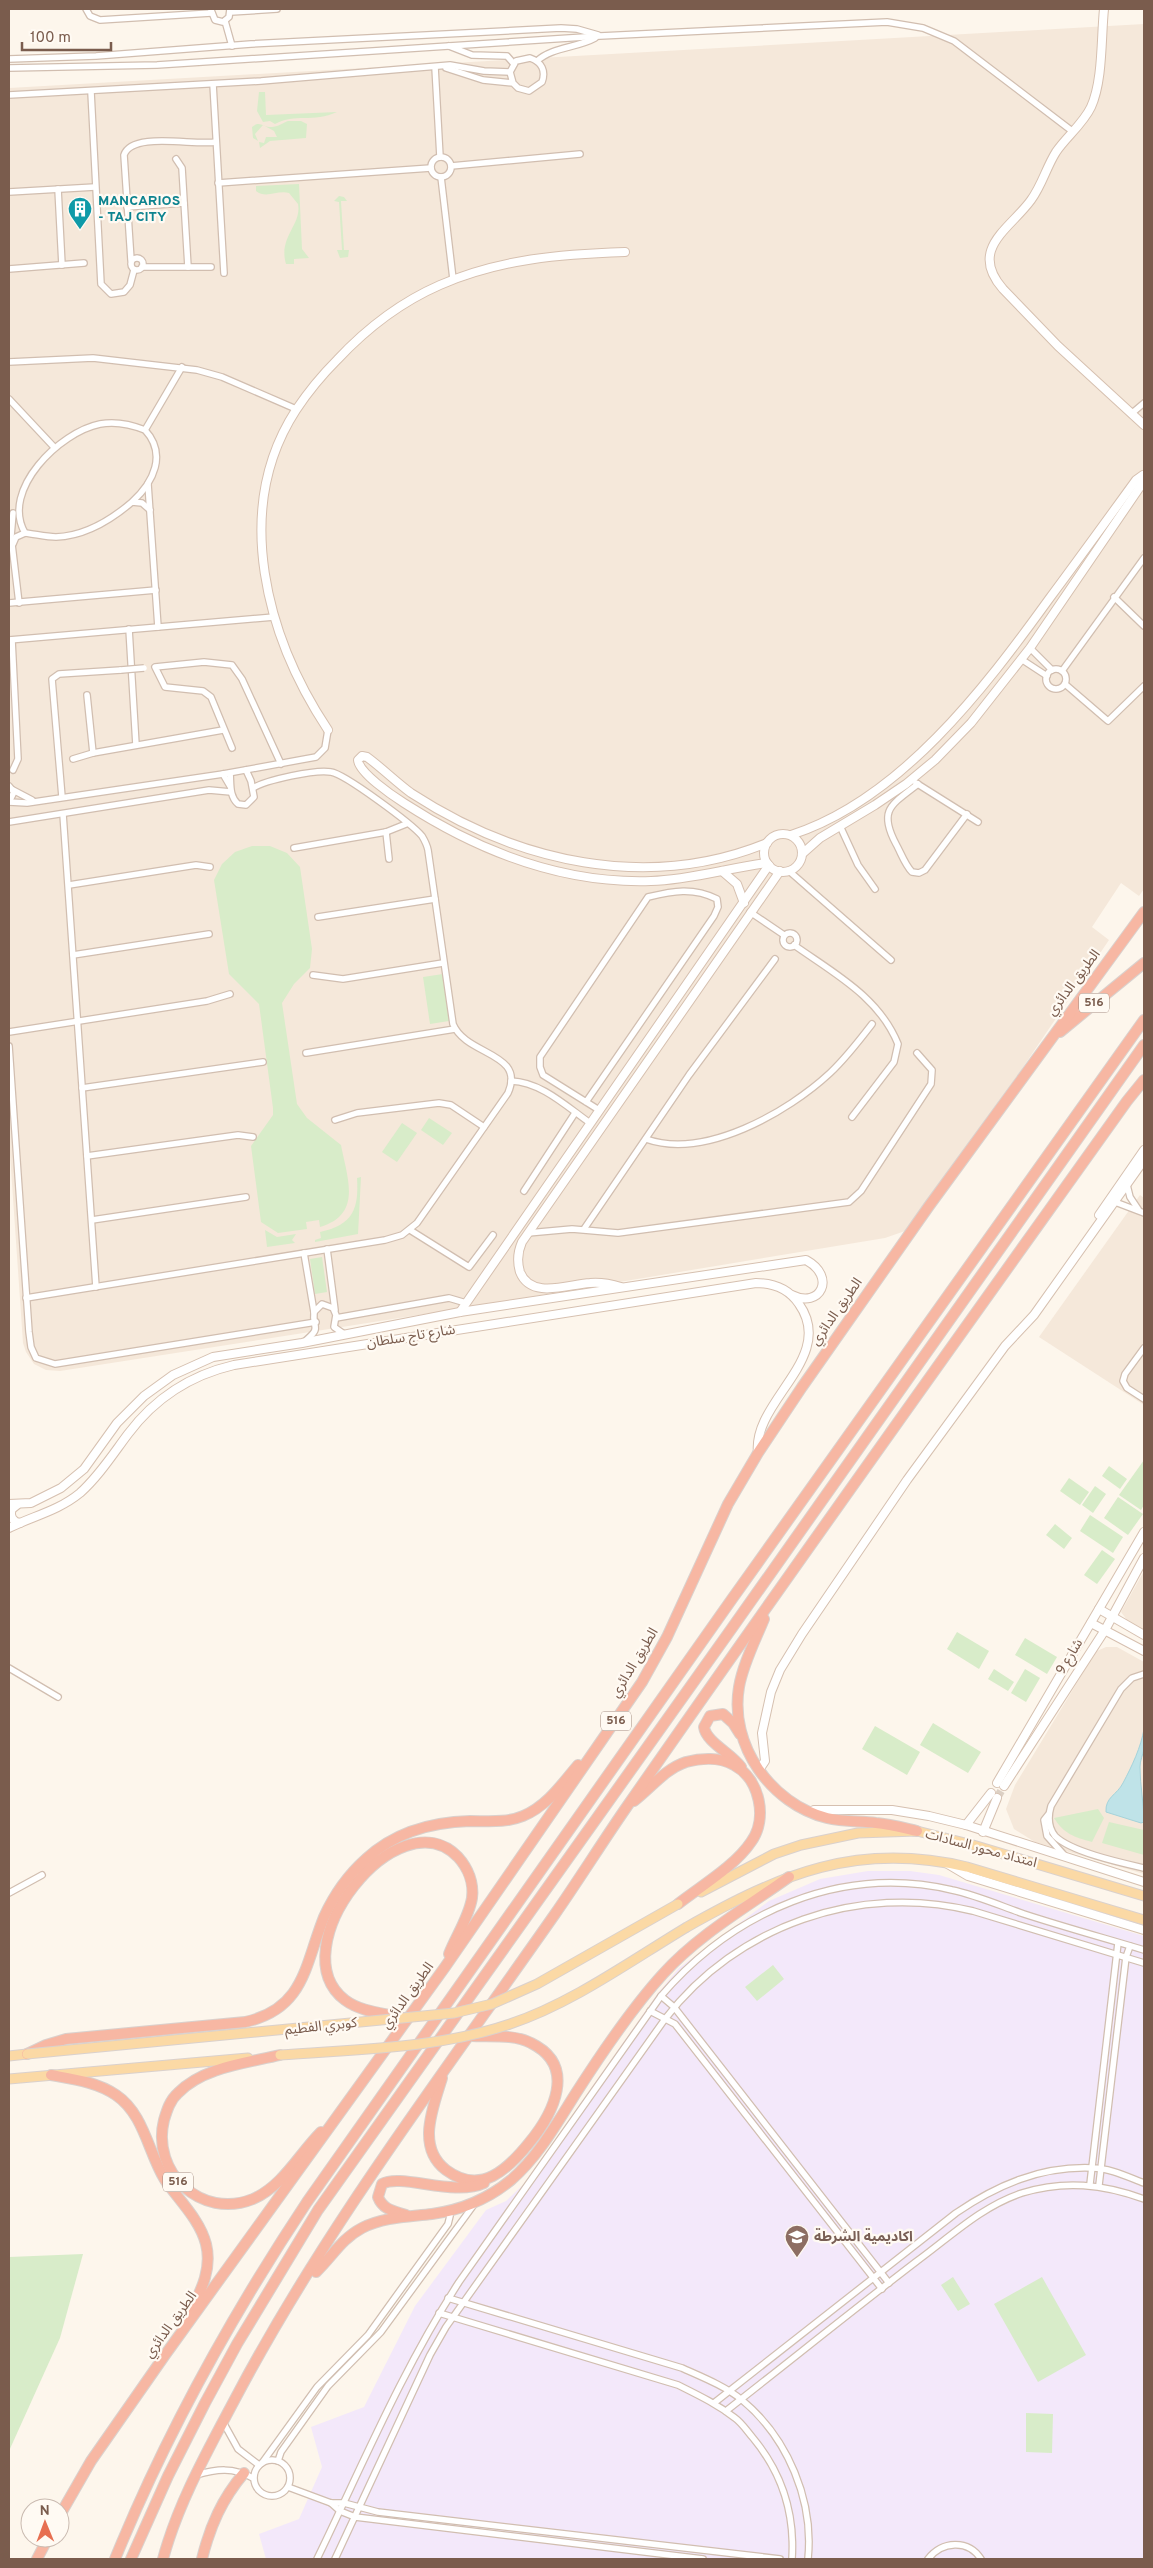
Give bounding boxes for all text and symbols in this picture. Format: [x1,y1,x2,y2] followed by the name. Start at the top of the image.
[22,20,111,52] scale bar
[30,29,71,48] text: 100 m
[98,193,180,226] place label: MANCARIOS - TAJ CITY
[67,196,93,230] building icon: MANCARIOS - TAJ CITY
[1044,947,1105,1020] street label: الطريق الدائري
[1079,994,1109,1012] road number: 516
[808,1275,868,1350] street label: الطريق الدائري
[365,1322,457,1353] street label: شارع تاج سلطان
[607,1625,664,1702] street label: الطريق الدائري
[1053,1636,1088,1679] street label: شارع 9
[601,1712,631,1730] road number: 516
[923,1826,1039,1872] street label: امتداد محور السادات
[378,1959,439,2033] street label: الطريق الدائري
[284,2015,358,2040] street label: كوبري الفطيم
[163,2172,193,2192] road number: 516
[784,2224,810,2258] school or university icon: اكاديمية الشرطة
[814,2228,913,2246] place label: اكاديمية الشرطة
[141,2288,202,2362] street label: الطريق الدائري
[20,2498,70,2548] north arrow
[40,2503,50,2520] text: N

